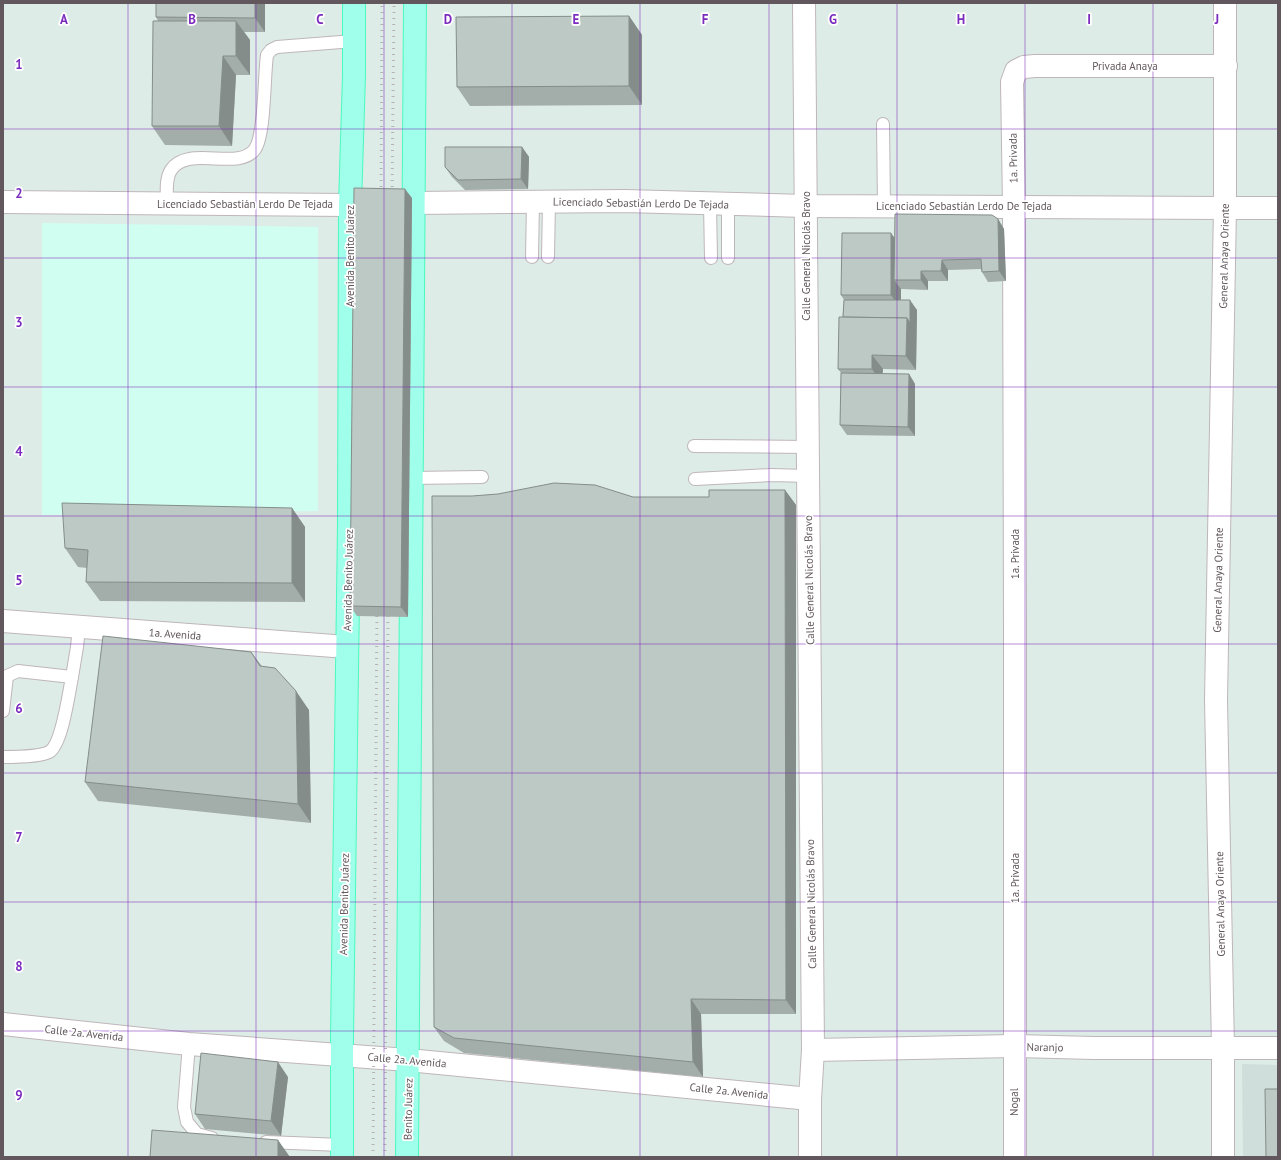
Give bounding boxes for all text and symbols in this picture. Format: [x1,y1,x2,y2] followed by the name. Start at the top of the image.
[60,11,68,28] text: A
[188,11,196,28] text: B
[316,11,324,28] text: C
[444,11,452,28] text: D
[573,11,580,28] text: E
[702,11,709,28] text: F
[829,11,837,28] text: G
[957,11,965,28] text: H
[1087,11,1091,28] text: I
[1214,11,1219,28] text: J
[15,56,23,73] text: 1
[1092,59,1158,73] street label: Privada Anaya
[1006,133,1020,183] street label: 1a. Privada
[15,185,23,202] text: 2
[799,191,813,321] street label: Calle General Nicolás Bravo
[553,194,729,212] street label: Licenciado Sebastián Lerdo De Tejada
[157,197,333,211] street label: Licenciado Sebastián Lerdo De Tejada
[876,199,1052,213] street label: Licenciado Sebastián Lerdo De Tejada
[1216,203,1232,309] street label: General Anaya Oriente
[343,205,357,307] street label: Avenida Benito Juárez
[15,314,23,331] text: 3
[15,443,23,460] text: 4
[801,515,817,645] street label: Calle General Nicolás Bravo
[1210,527,1226,633] street label: General Anaya Oriente
[340,529,356,631] street label: Avenida Benito Juárez
[1008,529,1022,579] street label: 1a. Privada
[15,572,23,589] text: 5
[148,625,202,643] street label: 1a. Avenida
[15,700,23,717] text: 6
[15,829,23,846] text: 7
[803,839,819,969] street label: Calle General Nicolás Bravo
[1212,851,1228,957] street label: General Anaya Oriente
[336,853,352,955] street label: Avenida Benito Juárez
[1008,853,1022,903] street label: 1a. Privada
[15,958,23,975] text: 8
[44,1022,124,1044] street label: Calle 2a. Avenida
[1026,1040,1064,1054] street label: Naranjo
[367,1050,447,1070] street label: Calle 2a. Avenida
[400,1078,416,1140] street label: Benito Juárez
[689,1080,769,1102] street label: Calle 2a. Avenida
[15,1087,23,1104] text: 9
[1007,1087,1021,1116] street label: Nogal

